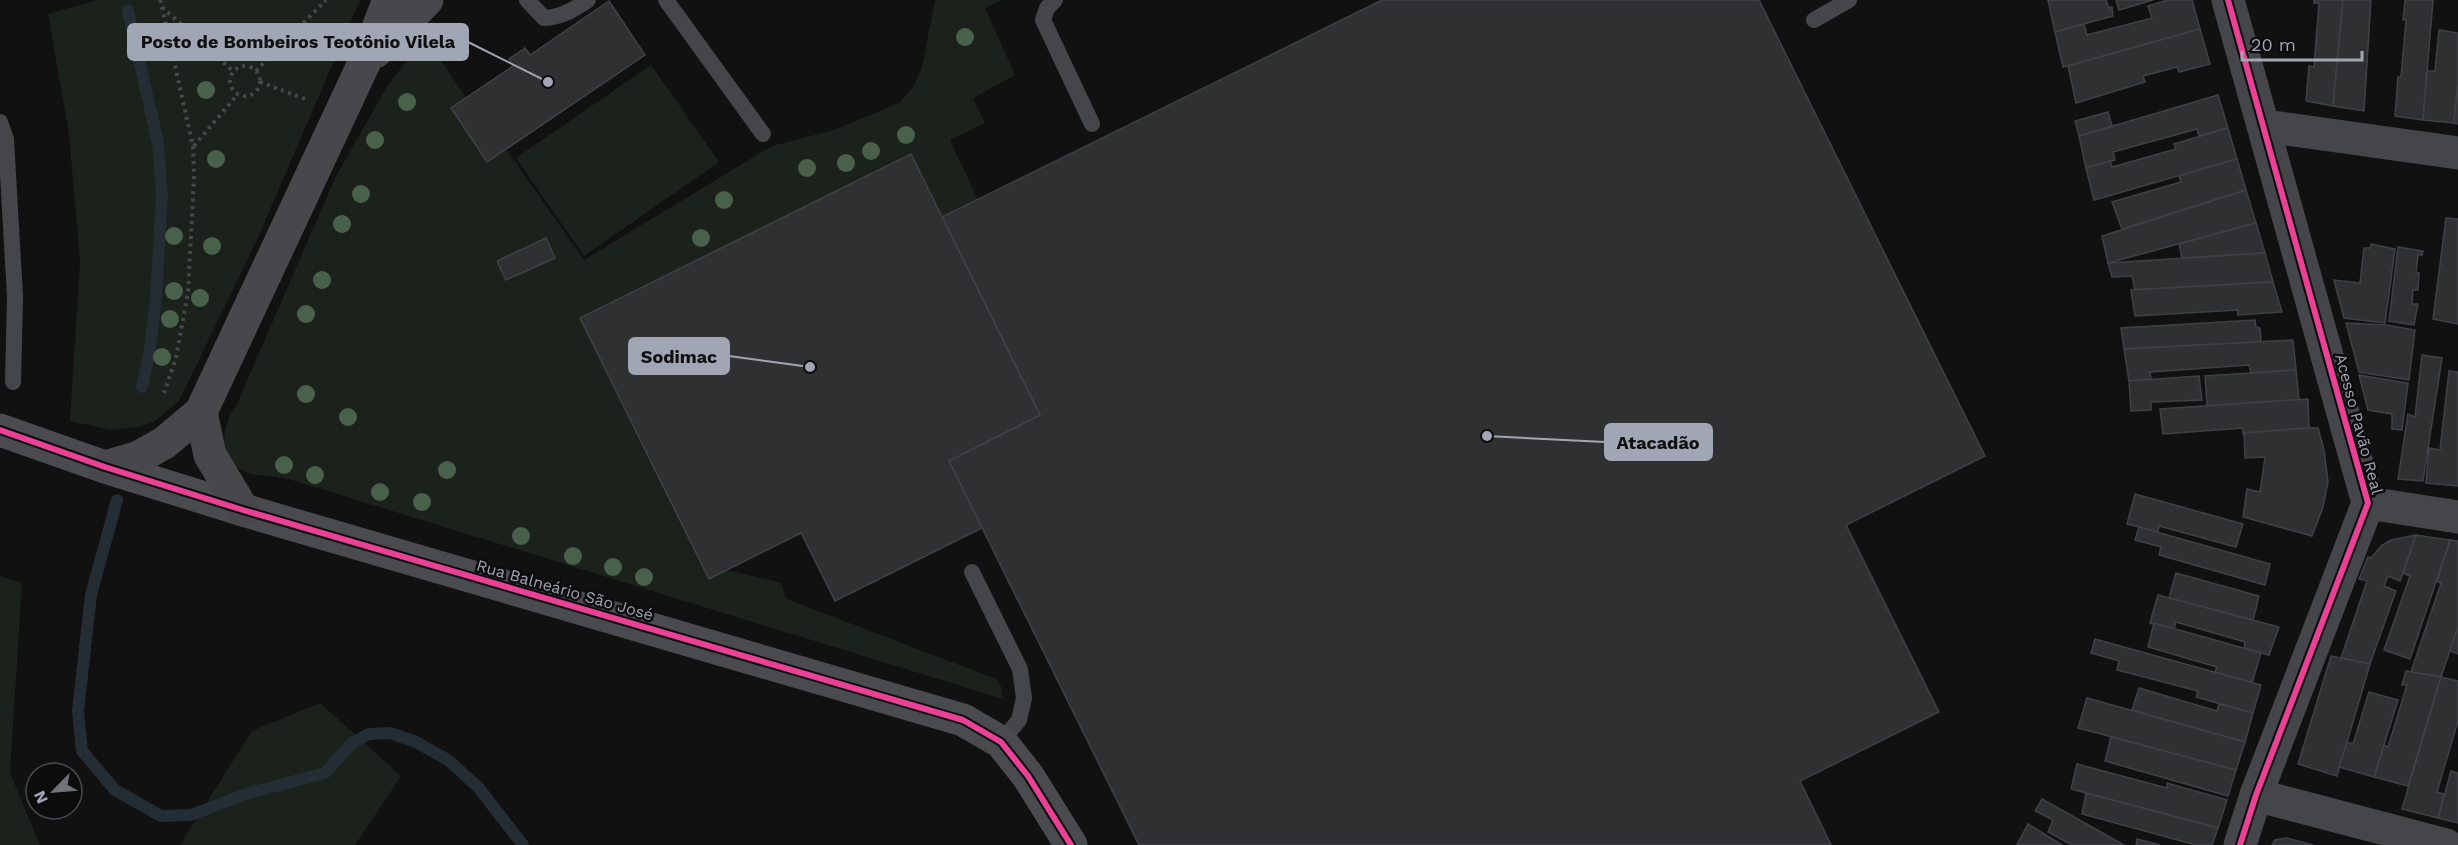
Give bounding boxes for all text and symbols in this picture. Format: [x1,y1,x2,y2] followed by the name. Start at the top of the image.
[128,24,468,60] callout: Posto de Bombeiros Teotônio Vilela
[2242,24,2362,62] scale bar
[141,31,456,52] text: Posto de Bombeiros Teotônio Vilela
[2251,34,2296,55] text: 20 m
[629,338,729,374] callout: Sodimac
[641,346,717,367] text: Sodimac
[2331,352,2387,497] street label: Acesso Pavão Real
[1605,424,1712,460] callout: Atacadão
[1616,432,1700,453] text: Atacadão
[474,556,656,624] street label: Rua Balneário São José
[24,761,84,821] north arrow
[30,788,52,807] text: N

